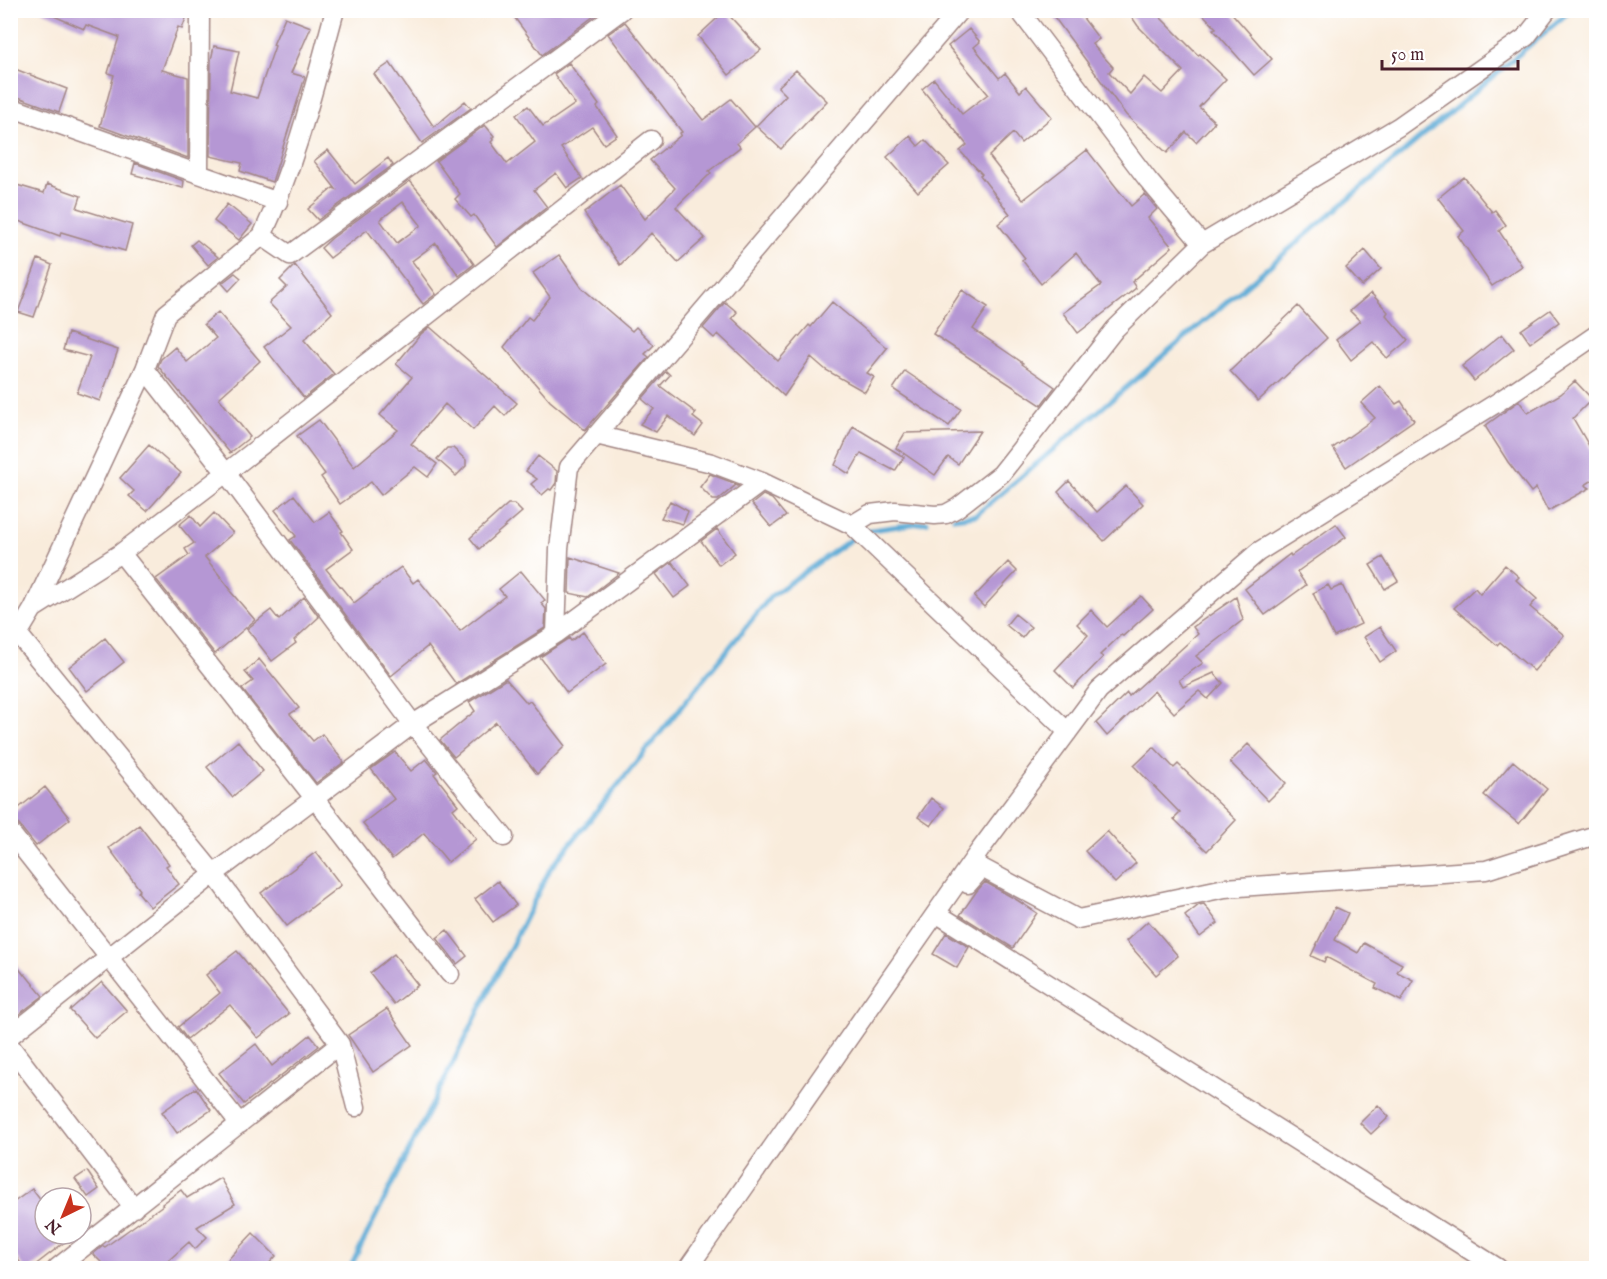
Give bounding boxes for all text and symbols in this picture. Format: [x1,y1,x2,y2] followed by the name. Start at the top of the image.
[1382,33,1518,71] scale bar
[1391,44,1424,67] text: 50 m
[33,1186,93,1246] north arrow
[42,1213,67,1238] text: N

